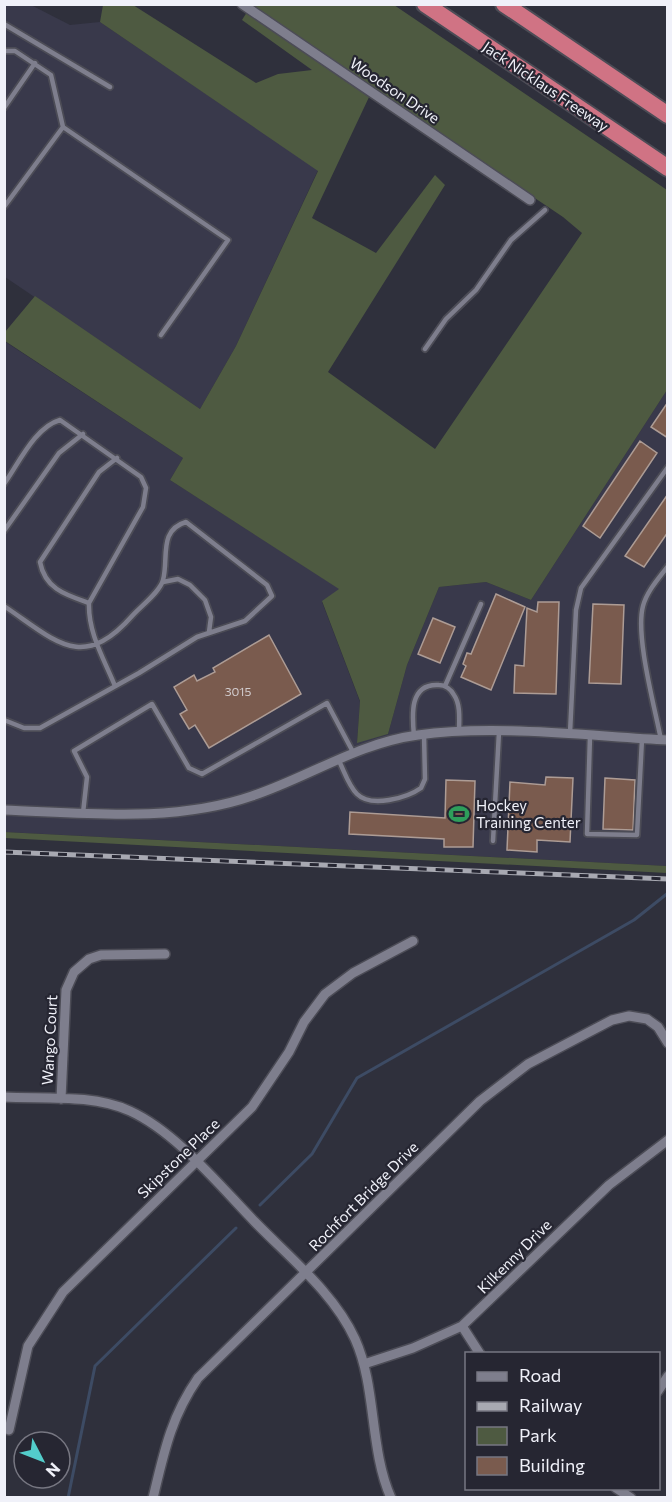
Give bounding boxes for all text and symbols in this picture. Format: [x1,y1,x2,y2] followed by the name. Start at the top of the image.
[480,37,613,135] street label: Jack Nicklaus Freeway
[347,53,443,127] street label: Woodson Drive
[225,684,251,698] house number: 3015
[476,796,581,831] place label: Hockey Training Center
[447,802,471,826] sports icon: Hockey Training Center
[38,994,60,1086] street label: Wango Court
[133,1114,223,1202] street label: Skipstone Place
[305,1138,421,1254] street label: Rochfort Bridge Drive
[473,1215,555,1297] street label: Kilkenny Drive
[465,1352,660,1490] legend
[519,1364,561,1386] text: Road
[519,1394,582,1416] text: Railway
[519,1424,557,1446] text: Park
[12,1430,72,1490] north arrow
[519,1454,585,1476] text: Building
[42,1460,65,1481] text: N

